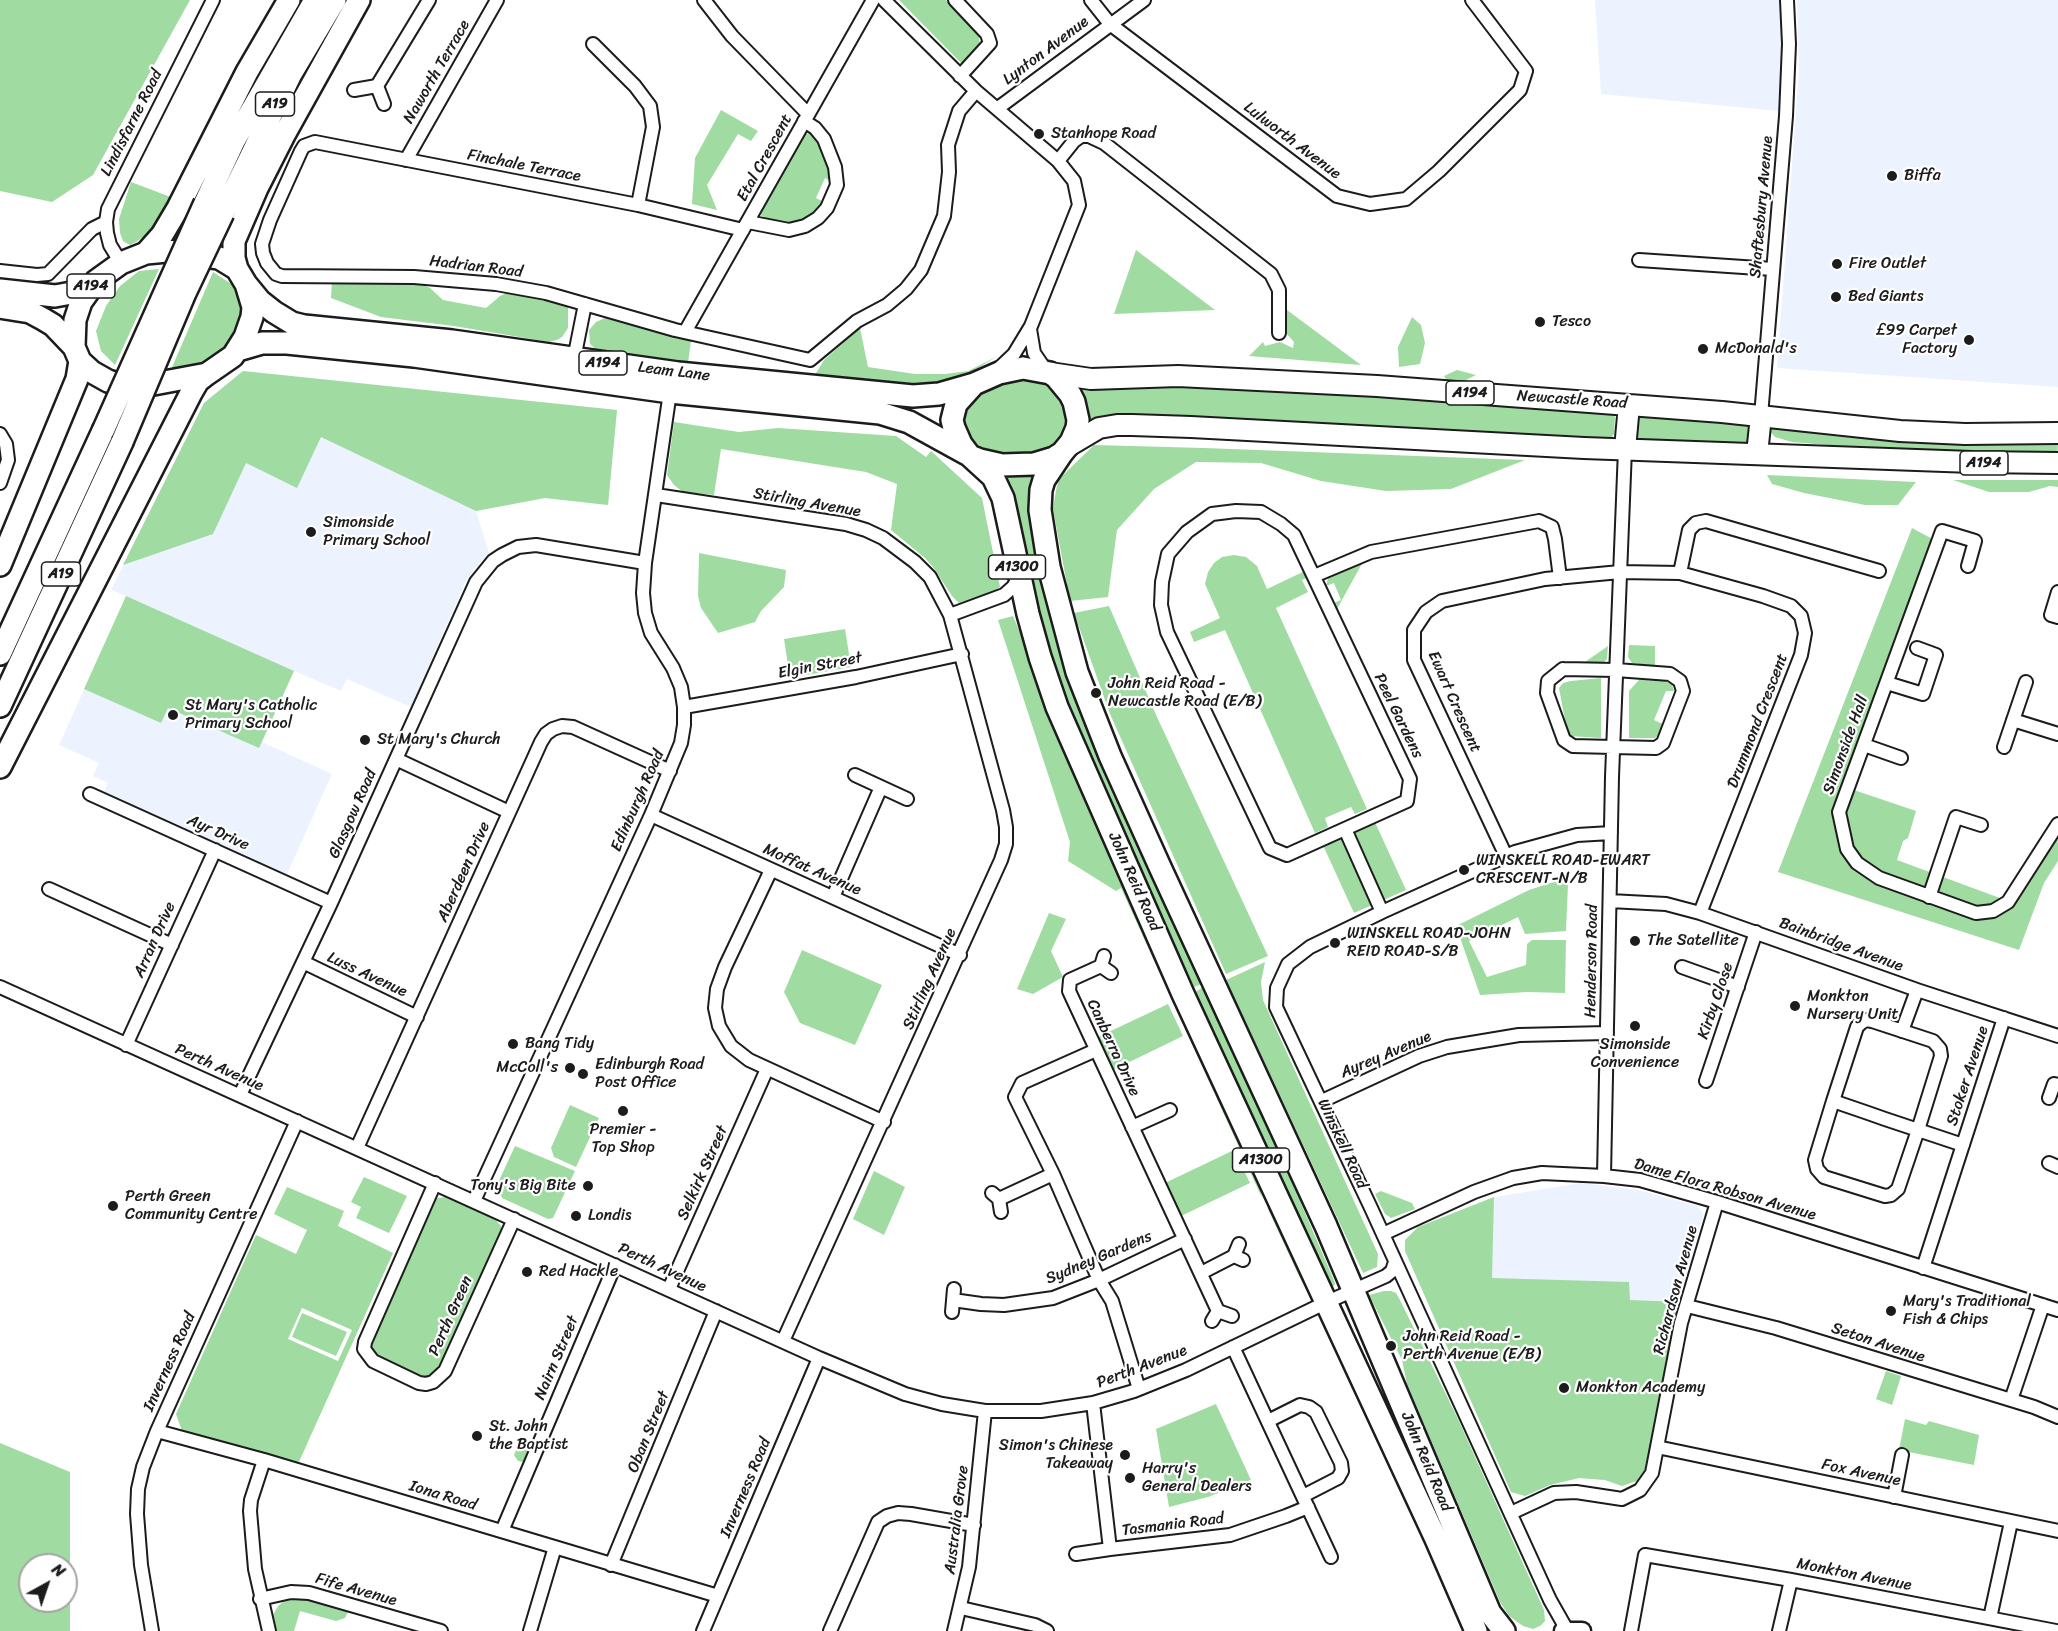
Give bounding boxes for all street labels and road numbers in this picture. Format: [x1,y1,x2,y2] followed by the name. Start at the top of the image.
[999,12,1093,90] street label: Lynton Avenue
[400,17,474,127] street label: Naworth Terrace
[97,67,167,179] street label: Lindisfarne Road
[256,92,294,116] road number: A19
[1240,98,1344,184] street label: Lulworth Avenue
[733,111,797,205] street label: Etal Crescent
[1746,135,1778,279] street label: Shaftesbury Avenue
[466,146,582,186] street label: Finchale Terrace
[428,252,524,282] street label: Hadrian Road
[67,274,115,298] road number: A194
[579,351,627,375] road number: A194
[637,358,711,386] street label: Leam Lane
[1446,381,1494,405] road number: A194
[1516,387,1628,413] street label: Newcastle Road
[1960,451,2008,475] road number: A194
[752,484,862,522] street label: Stirling Avenue
[988,555,1046,579] road number: A1300
[42,562,80,586] road number: A19
[776,648,864,684] street label: Elgin Street
[1423,648,1485,756] street label: Ewart Crescent
[1723,651,1793,791] street label: Drummond Crescent
[1369,670,1427,762] street label: Peel Gardens
[1819,693,1873,797] street label: Simonside Hall
[607,747,669,855] street label: Edinburgh Road
[325,766,381,862] street label: Glasgow Road
[184,811,252,855] street label: Ayr Drive
[433,819,495,925] street label: Aberdeen Drive
[1104,830,1164,934] street label: John Reid Road
[760,840,864,900] street label: Moffat Avenue
[130,899,180,981] street label: Arran Drive
[1581,904,1603,1018] street label: Henderson Road
[1776,914,1906,976] street label: Bainbridge Avenue
[899,925,961,1033] street label: Stirling Avenue
[324,948,410,1002] street label: Luss Avenue
[1694,960,1738,1042] street label: Kirby Close
[1082,996,1144,1100] street label: Canberra Drive
[1943,1024,1993,1128] street label: Stoker Avenue
[1338,1027,1434,1083] street label: Ayrey Avenue
[172,1040,266,1096] street label: Perth Avenue
[1313,1096,1371,1192] street label: Winskell Road
[674,1123,732,1223] street label: Selkirk Street
[1232,1148,1290,1172] road number: A1300
[1632,1155,1818,1225] street label: Dame Flora Robson Avenue
[1650,1223,1702,1357] street label: Richardson Avenue
[1043,1227,1155,1289] street label: Sydney Gardens
[615,1239,709,1297] street label: Perth Avenue
[425,1273,477,1359] street label: Perth Green
[140,1309,200,1415] street label: Inverness Road
[531,1313,583,1403] street label: Nairn Street
[1829,1319,1927,1367] street label: Seton Avenue
[1094,1341,1190,1393] street label: Perth Avenue
[624,1388,674,1476] street label: Oban Street
[1396,1409,1456,1515] street label: John Reid Road
[716,1435,776,1541] street label: Inverness Road
[1820,1455,1902,1491] street label: Fox Avenue
[941,1464,973,1576] street label: Australia Grove
[407,1477,479,1515] street label: Iona Road
[1121,1509,1225,1541] street label: Tasmania Road
[1795,1554,1913,1596] street label: Monkton Avenue
[313,1569,399,1611] street label: Fife Avenue

